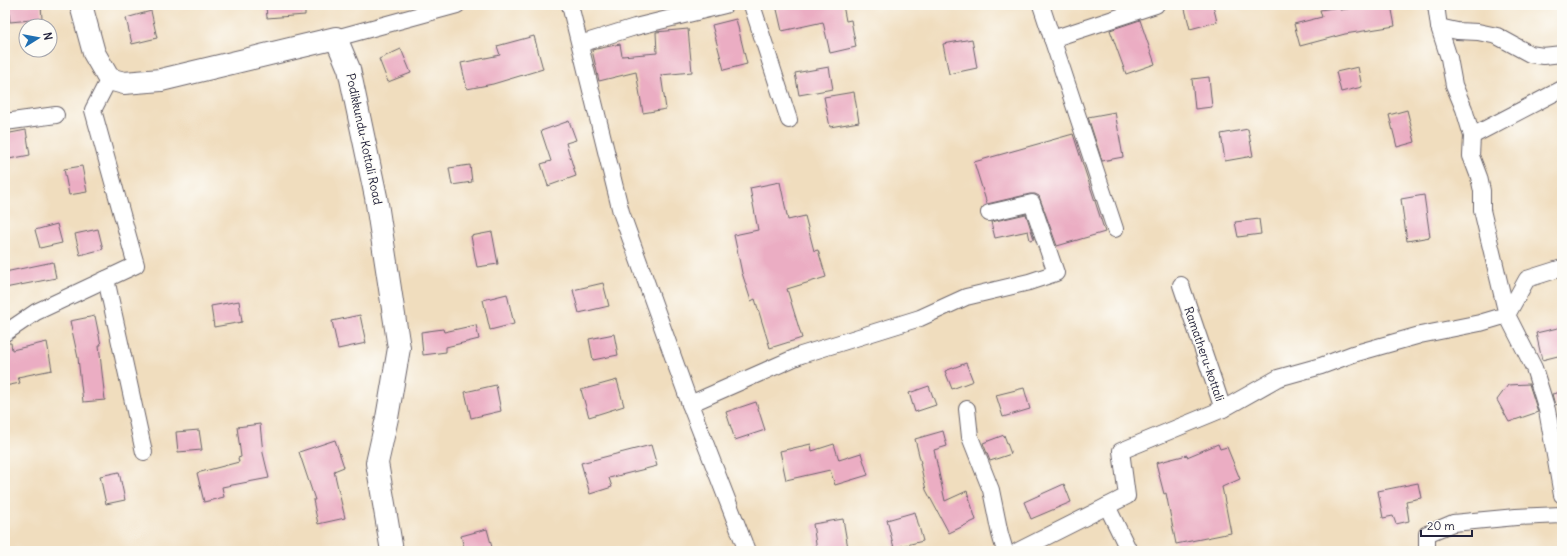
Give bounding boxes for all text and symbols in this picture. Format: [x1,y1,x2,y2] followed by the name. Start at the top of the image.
[18,18,58,58] north arrow
[40,31,55,41] text: N
[343,72,386,206] street label: Podikkundu-Kottali Road
[1181,305,1228,403] street label: Ramatheru-kottali
[1421,512,1472,538] scale bar
[1427,518,1455,533] text: 20 m

